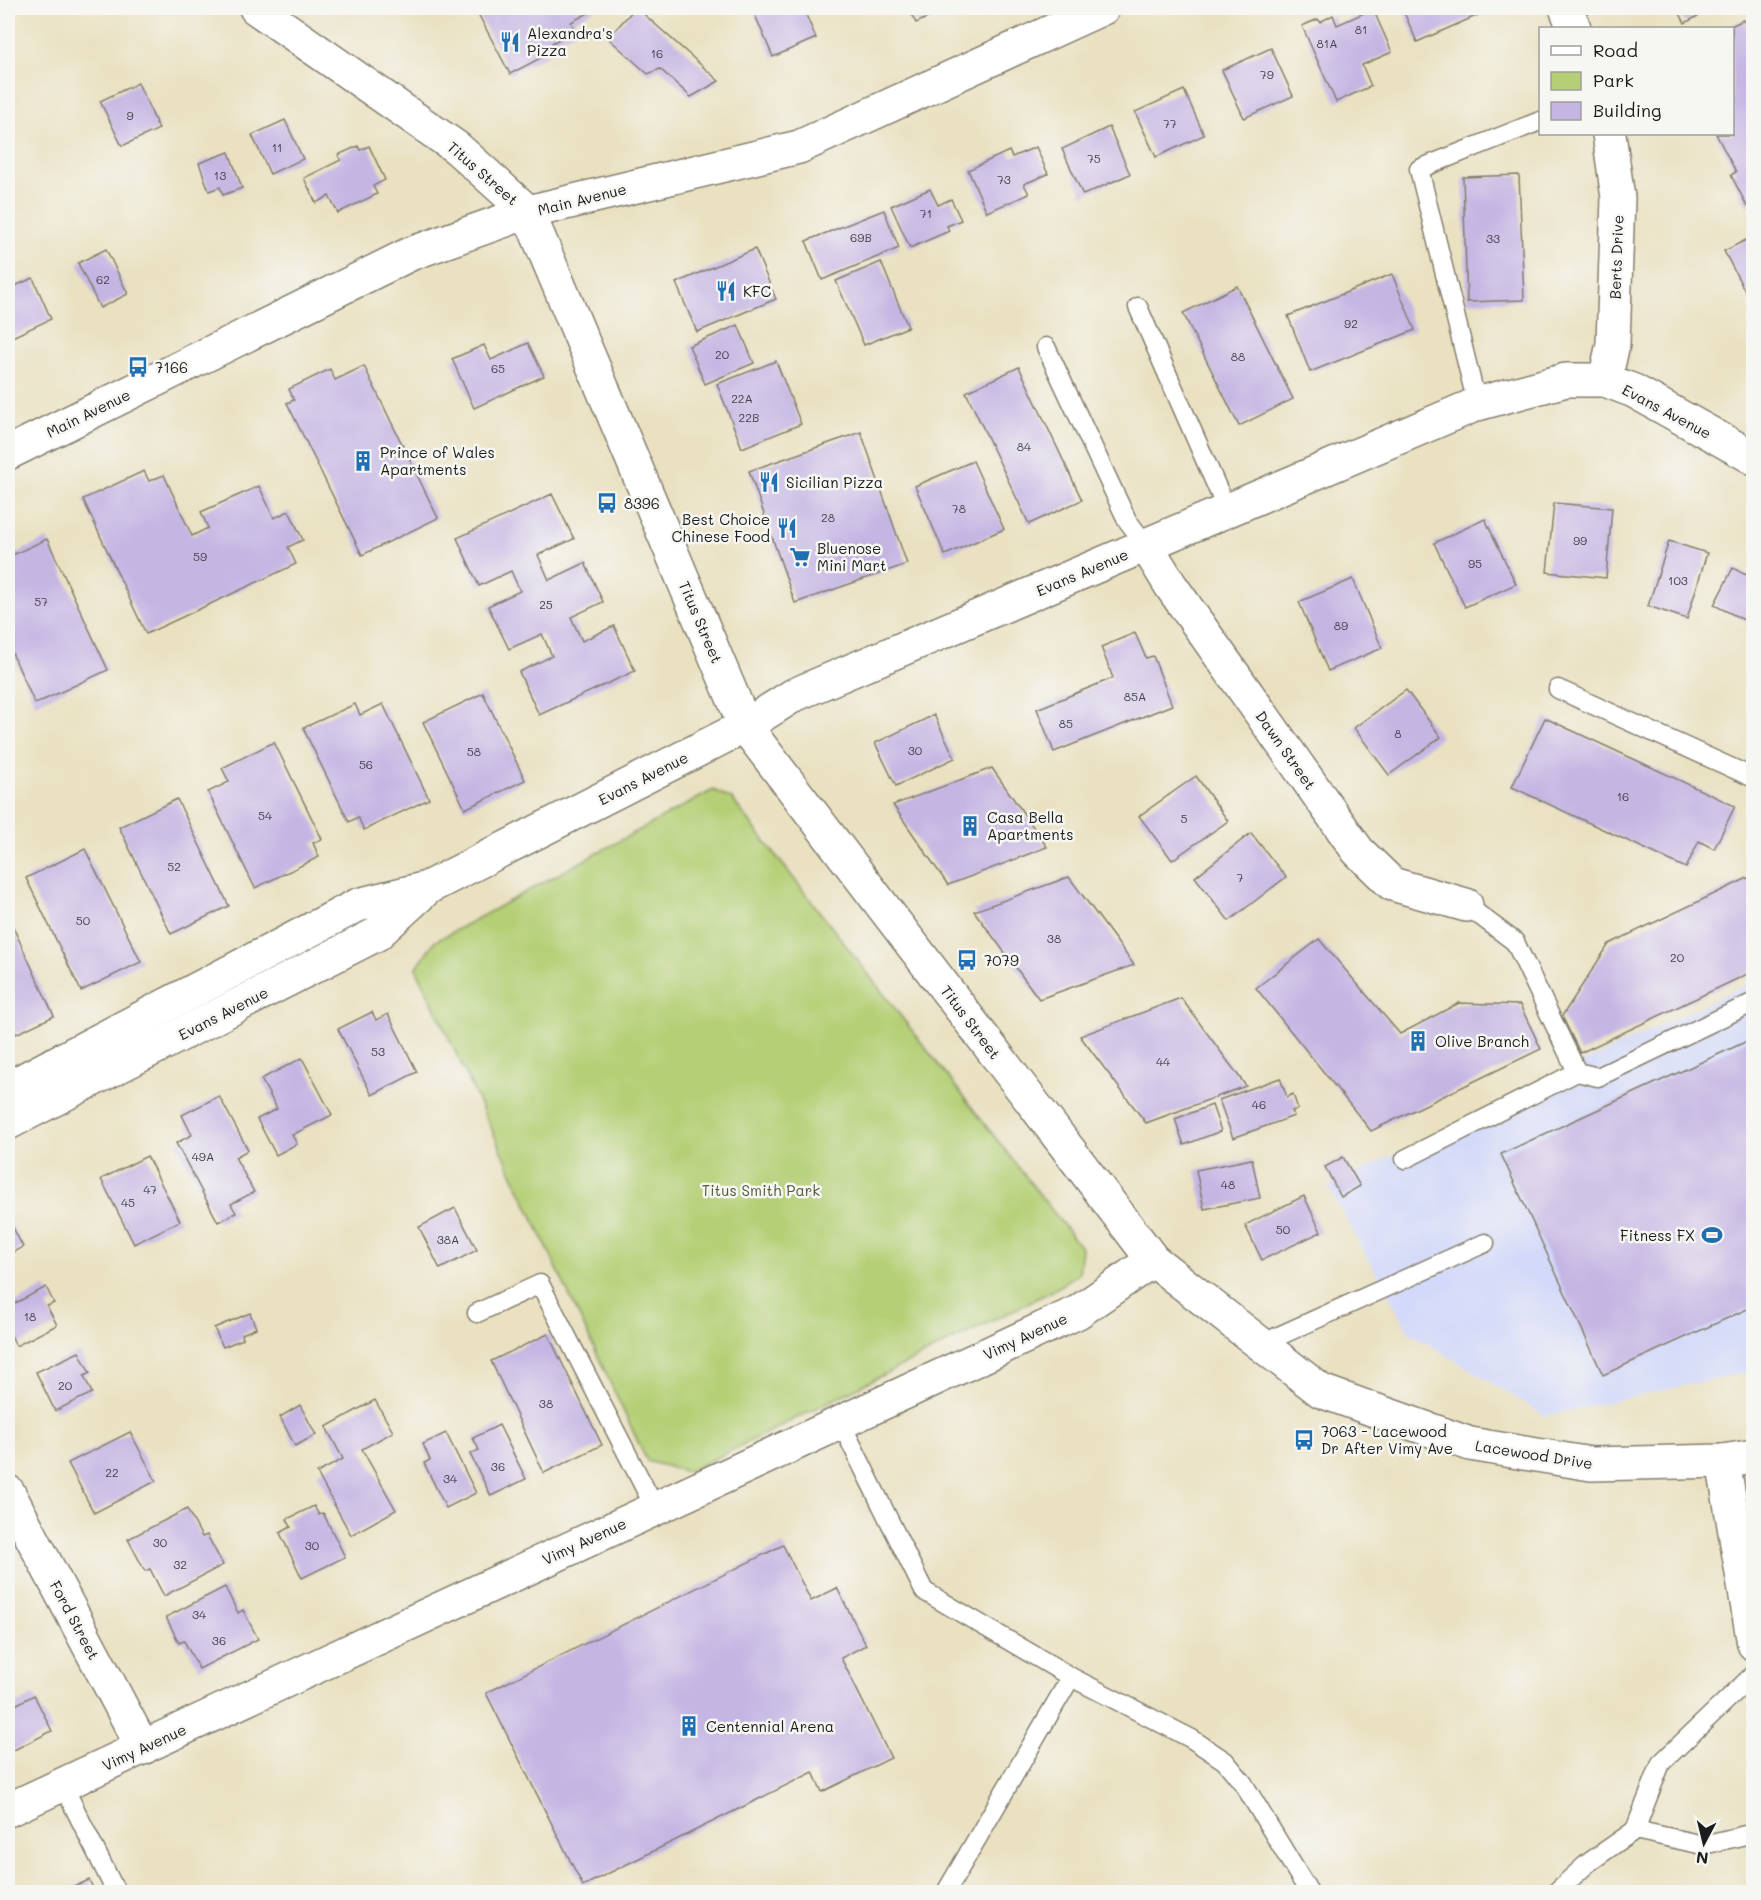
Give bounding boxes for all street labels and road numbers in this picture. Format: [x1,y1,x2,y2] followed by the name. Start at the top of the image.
[443,137,523,209] street label: Titus Street
[535,178,629,220] street label: Main Avenue
[1605,214,1627,300] street label: Berts Drive
[1619,379,1715,443] street label: Evans Avenue
[43,384,133,442] street label: Main Avenue
[1033,544,1131,600] street label: Evans Avenue
[675,578,727,666] street label: Titus Street
[1251,707,1321,793] street label: Dawn Street
[595,747,691,809] street label: Evans Avenue
[937,981,1005,1063] street label: Titus Street
[175,982,271,1044] street label: Evans Avenue
[980,1308,1070,1364] street label: Vimy Avenue
[1474,1435,1594,1473] street label: Lacewood Drive
[539,1513,629,1569] street label: Vimy Avenue
[46,1577,104,1663] street label: Ford Street
[99,1719,189,1775] street label: Vimy Avenue

